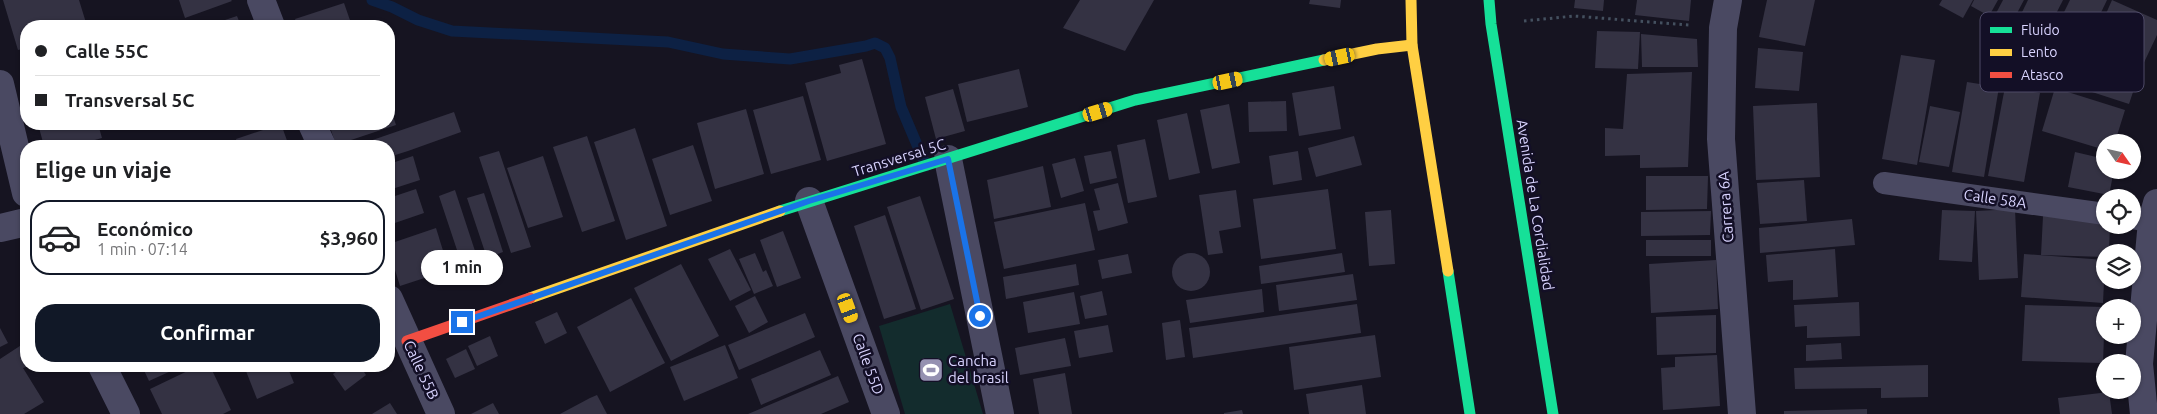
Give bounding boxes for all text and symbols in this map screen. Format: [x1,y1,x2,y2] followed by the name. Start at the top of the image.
[1980,12,2144,92] legend
[2021,22,2060,38] text: Fluido
[65,40,148,62] text: Calle 55C
[2021,44,2058,60] text: Lento
[1323,47,1356,67] car
[2021,67,2064,83] text: Atasco
[1211,71,1244,91] car
[65,89,194,111] text: Transversal 5C
[1081,100,1114,124] car
[1514,118,1557,292] street label: Avenida de La Cordialidad
[2096,134,2141,179] north arrow
[2096,134,2141,399] map controls
[850,135,948,180] street label: Transversal 5C
[35,157,172,182] text: Elige un viaje
[1715,170,1736,243] street label: Carrera 6A
[1963,186,2028,211] street label: Calle 58A
[2096,189,2141,234] button: locate
[37,215,82,260] icon: car
[97,218,193,240] text: Económico
[320,227,378,249] text: $3,960
[97,240,188,258] text: 1 min · 07:14
[2096,244,2141,289] button: layers
[421,250,503,284] callout: 1 min
[442,258,482,276] text: 1 min
[835,291,860,325] car
[2096,299,2141,344] button: +
[35,304,380,362] button: Confirmar
[969,305,991,327] route start
[451,311,473,333] route end
[850,331,887,397] street label: Calle 55D
[400,338,442,402] street label: Calle 55B
[948,352,1009,386] place label: Cancha del brasil
[2096,354,2141,399] button: −
[918,357,944,383] sports icon: Cancha del brasil

